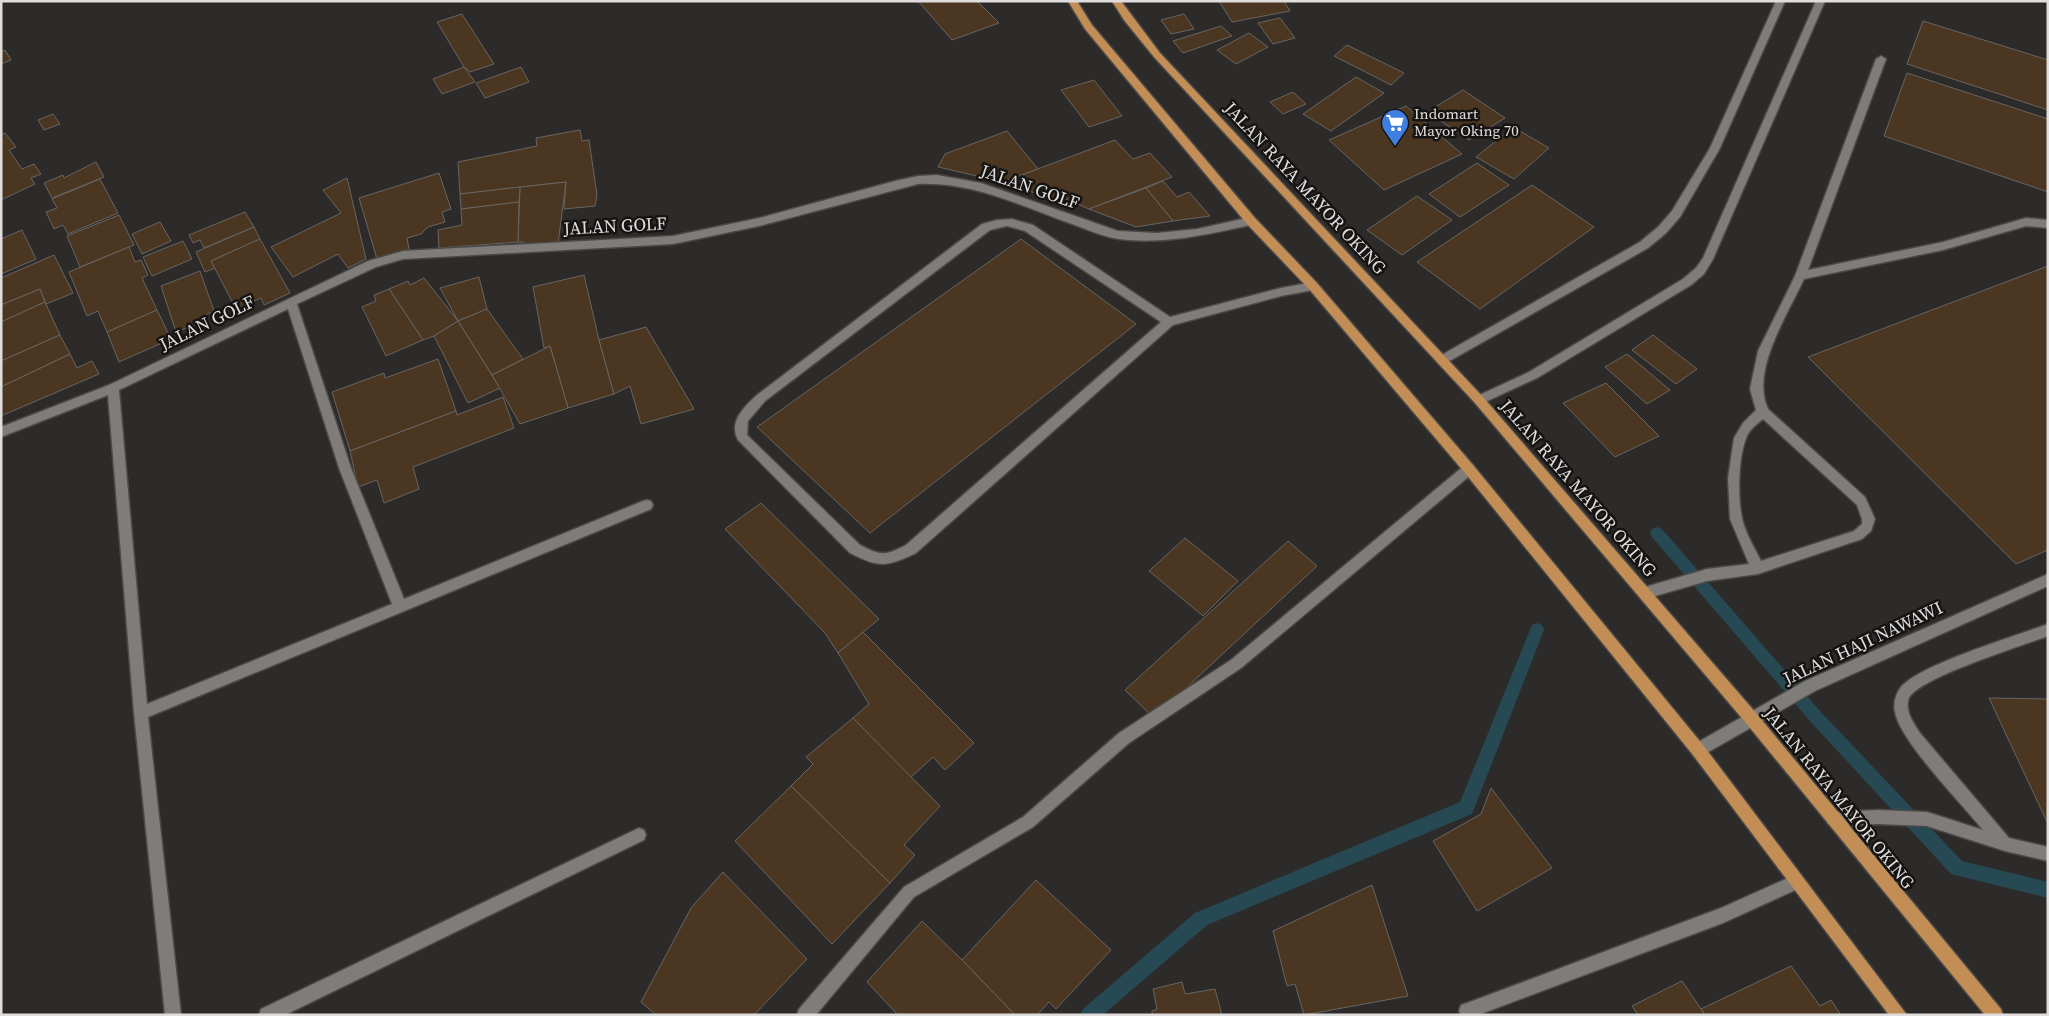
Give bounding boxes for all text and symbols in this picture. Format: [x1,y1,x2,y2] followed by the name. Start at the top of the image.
[1218,95,1392,279] street label: JALAN RAYA MAYOR OKING
[1414,103,1519,141] place label: Indomart Mayor Oking 70
[1380,108,1410,147] supermarket icon: Indomart Mayor Oking 70
[976,158,1083,215] street label: JALAN GOLF
[562,210,667,241] street label: JALAN GOLF
[154,289,259,357] street label: JALAN GOLF
[1494,393,1662,582] street label: JALAN RAYA MAYOR OKING
[1778,595,1947,691] street label: JALAN HAJI NAWAWI
[1758,701,1921,894] street label: JALAN RAYA MAYOR OKING

